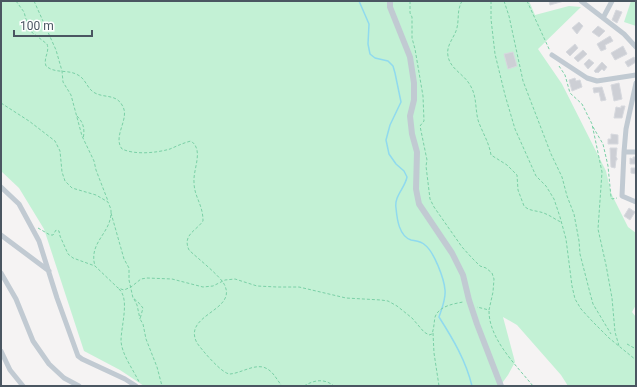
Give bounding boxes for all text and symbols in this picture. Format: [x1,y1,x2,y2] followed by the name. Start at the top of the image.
[14,12,92,38] scale bar
[20,19,54,33] text: 100 m

